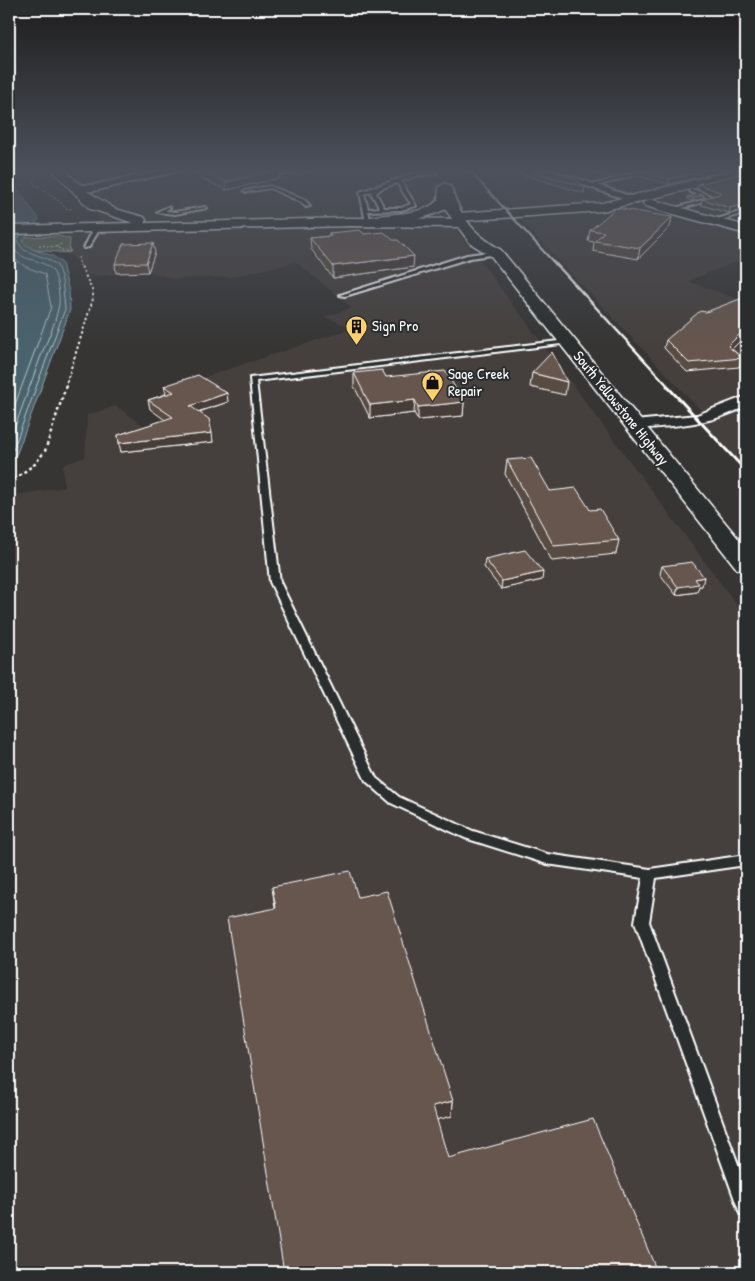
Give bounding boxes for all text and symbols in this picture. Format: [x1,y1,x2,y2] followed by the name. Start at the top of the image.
[344,314,368,345] building icon: Sign Pro
[372,315,418,336] place label: Sign Pro
[569,346,674,469] street label: South Yellowstone Highway
[448,363,509,401] place label: Sage Creek Repair
[420,371,444,402] shop icon: Sage Creek Repair

